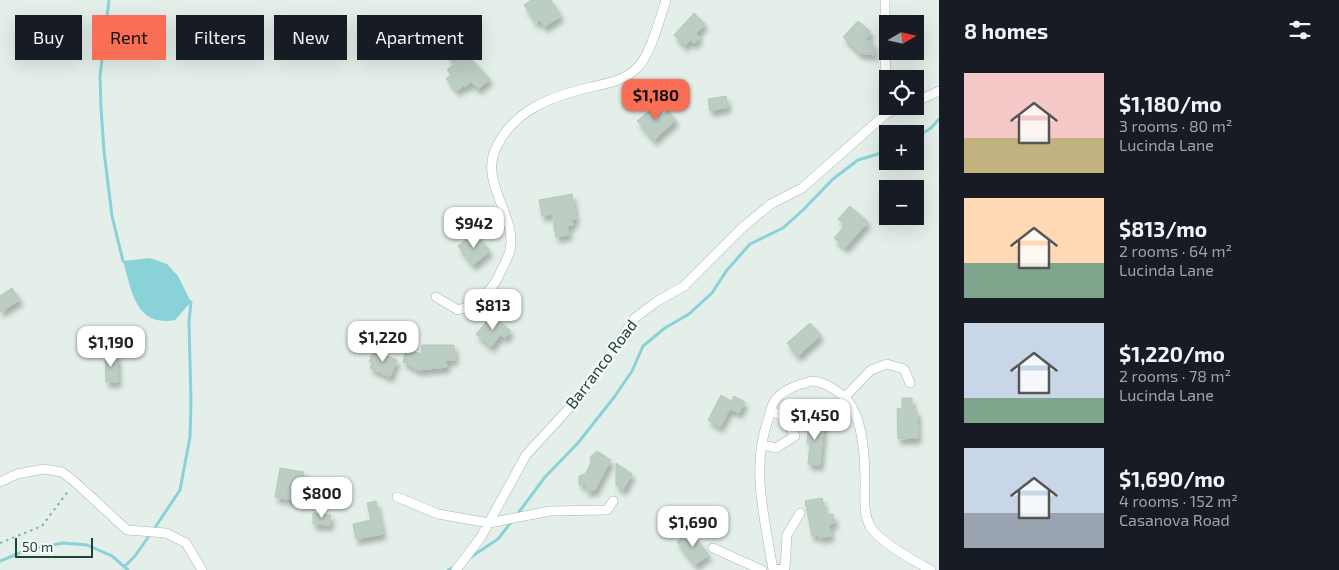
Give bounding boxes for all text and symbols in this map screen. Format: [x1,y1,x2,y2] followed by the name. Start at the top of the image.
[15,15,82,60] chip: Buy
[92,15,166,60] chip: Rent
[176,15,264,60] chip: Filters
[274,15,347,60] chip: New
[357,15,482,60] chip: Apartment
[879,15,924,60] north arrow
[879,15,924,225] map controls
[1286,16,1314,44] icon: filters
[964,18,1048,43] text: 8 homes
[879,70,924,115] button: locate
[615,78,697,121] pin: $1,180
[633,85,679,104] text: $1,180
[1119,91,1222,116] text: $1,180/mo
[1004,93,1064,153] icon: home
[1119,116,1232,135] text: 3 rooms · 80 m²
[879,125,924,170] button: +
[1119,135,1214,154] text: Lucinda Lane
[879,180,924,225] button: −
[444,206,504,249] pin: $942
[455,213,493,232] text: $942
[1119,216,1207,241] text: $813/mo
[1004,218,1064,278] icon: home
[1119,241,1232,260] text: 2 rooms · 64 m²
[1119,260,1214,279] text: Lucinda Lane
[463,288,523,331] pin: $813
[475,295,511,314] text: $813
[561,315,640,412] street label: Barranco Road
[342,320,424,363] pin: $1,220
[70,326,152,368] pin: $1,190
[359,327,407,346] text: $1,220
[88,332,134,351] text: $1,190
[1119,341,1225,366] text: $1,220/mo
[1004,343,1064,403] icon: home
[1119,366,1231,385] text: 2 rooms · 78 m²
[1119,385,1214,404] text: Lucinda Lane
[774,398,856,441] pin: $1,450
[790,405,840,424] text: $1,450
[1119,466,1225,491] text: $1,690/mo
[1004,468,1064,528] icon: home
[292,476,352,519] pin: $800
[302,483,342,502] text: $800
[1119,491,1238,510] text: 4 rooms · 152 m²
[652,506,734,548] pin: $1,690
[1119,510,1230,529] text: Casanova Road
[668,512,718,531] text: $1,690
[15,535,92,558] scale bar
[22,538,53,555] text: 50 m

